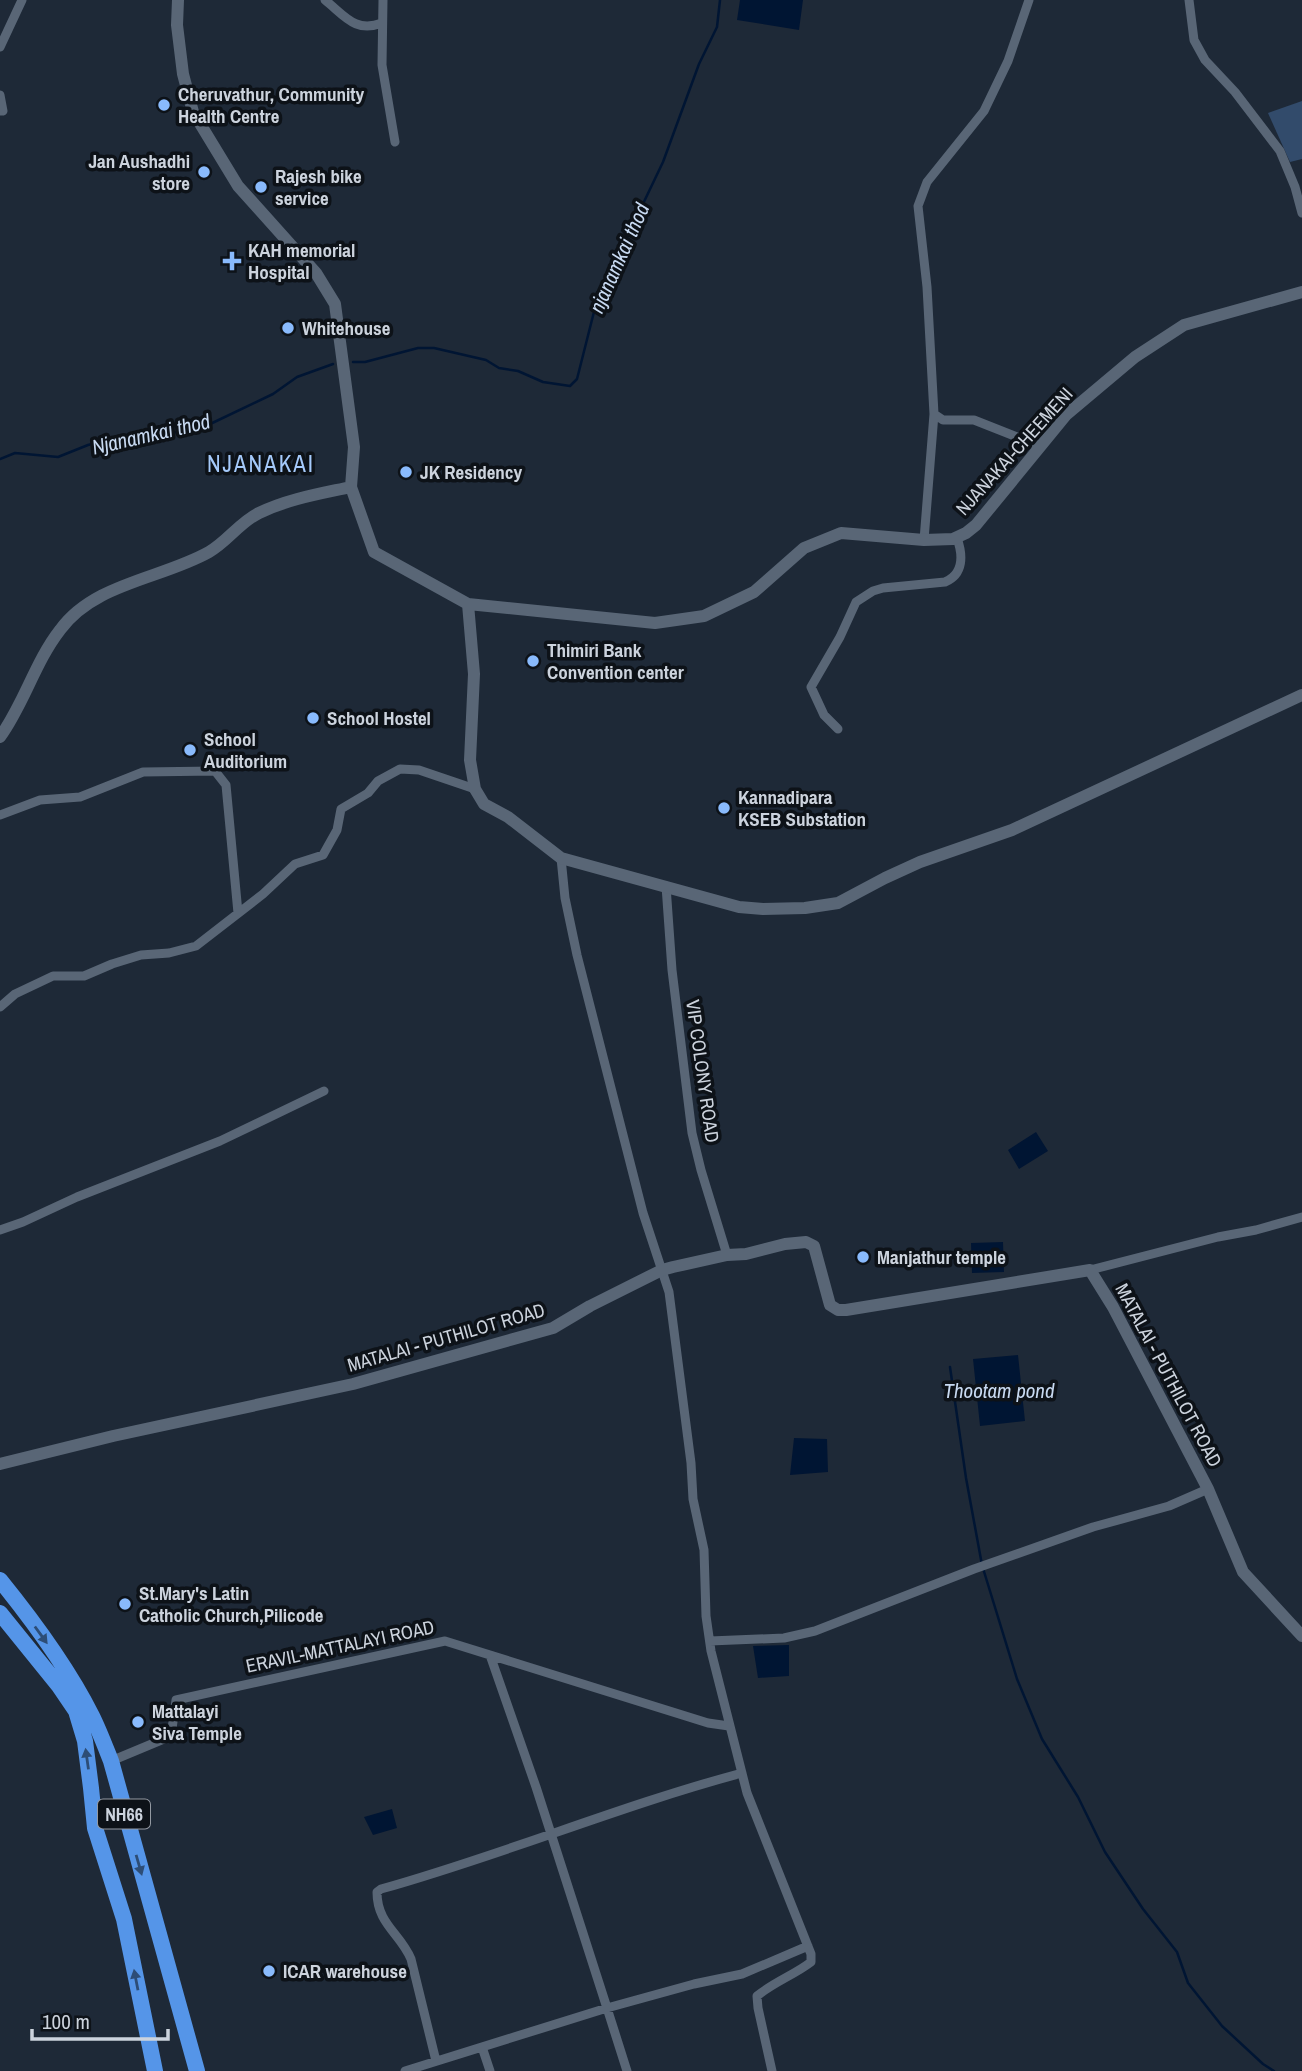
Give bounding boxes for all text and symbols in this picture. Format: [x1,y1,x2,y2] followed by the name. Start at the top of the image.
[178,81,364,129] place label: Cheruvathur, Community Health Centre
[156,97,172,113] marker: Cheruvathur, Community Health Centre
[88,148,190,196] place label: Jan Aushadhi store
[275,163,362,211] place label: Rajesh bike service
[196,164,212,180] marker: Jan Aushadhi store
[253,179,269,195] marker: Rajesh bike service
[582,198,656,318] water label: njanamkai thod
[248,237,355,285] place label: KAH memorial Hospital
[222,251,242,271] marker: KAH memorial Hospital
[302,315,391,341] place label: Whitehouse
[280,320,296,336] marker: Whitehouse
[950,382,1078,520] street label: NJANAKAI-CHEEMENI
[89,406,213,462] water label: Njanamkai thod
[207,448,315,479] district label: NJANAKAI
[420,459,523,485] place label: JK Residency
[398,464,414,480] marker: JK Residency
[547,637,684,685] place label: Thimiri Bank Convention center
[525,653,541,669] marker: Thimiri Bank Convention center
[327,705,431,731] place label: School Hostel
[305,710,321,726] marker: School Hostel
[204,726,287,774] place label: School Auditorium
[182,742,198,758] marker: School Auditorium
[738,784,866,832] place label: Kannadipara KSEB Substation
[716,800,732,816] marker: Kannadipara KSEB Substation
[680,998,726,1144] street label: VIP COLONY ROAD
[877,1244,1006,1270] place label: Manjathur temple
[855,1249,871,1265] marker: Manjathur temple
[1110,1279,1228,1471] street label: MATALAI - PUTHILOT ROAD
[344,1296,548,1378] street label: MATALAI - PUTHILOT ROAD
[943,1376,1055,1405] water label: Thootam pond
[139,1580,324,1628] place label: St.Mary's Latin Catholic Church,Pilicode
[117,1596,133,1612] marker: St.Mary's Latin Catholic Church,Pilicode
[243,1613,437,1679] street label: ERAVIL-MATTALAYI ROAD
[34,1626,48,1644] one-way arrow
[152,1698,242,1746] place label: Mattalayi Siva Temple
[130,1714,146,1730] marker: Mattalayi Siva Temple
[82,1748,93,1770] one-way arrow
[98,1800,150,1828] road number: NH66
[134,1854,144,1875] one-way arrow
[283,1958,407,1984] place label: ICAR warehouse
[261,1963,277,1979] marker: ICAR warehouse
[130,1969,141,1991] one-way arrow
[32,1997,168,2041] scale bar
[42,2007,90,2036] text: 100 m

